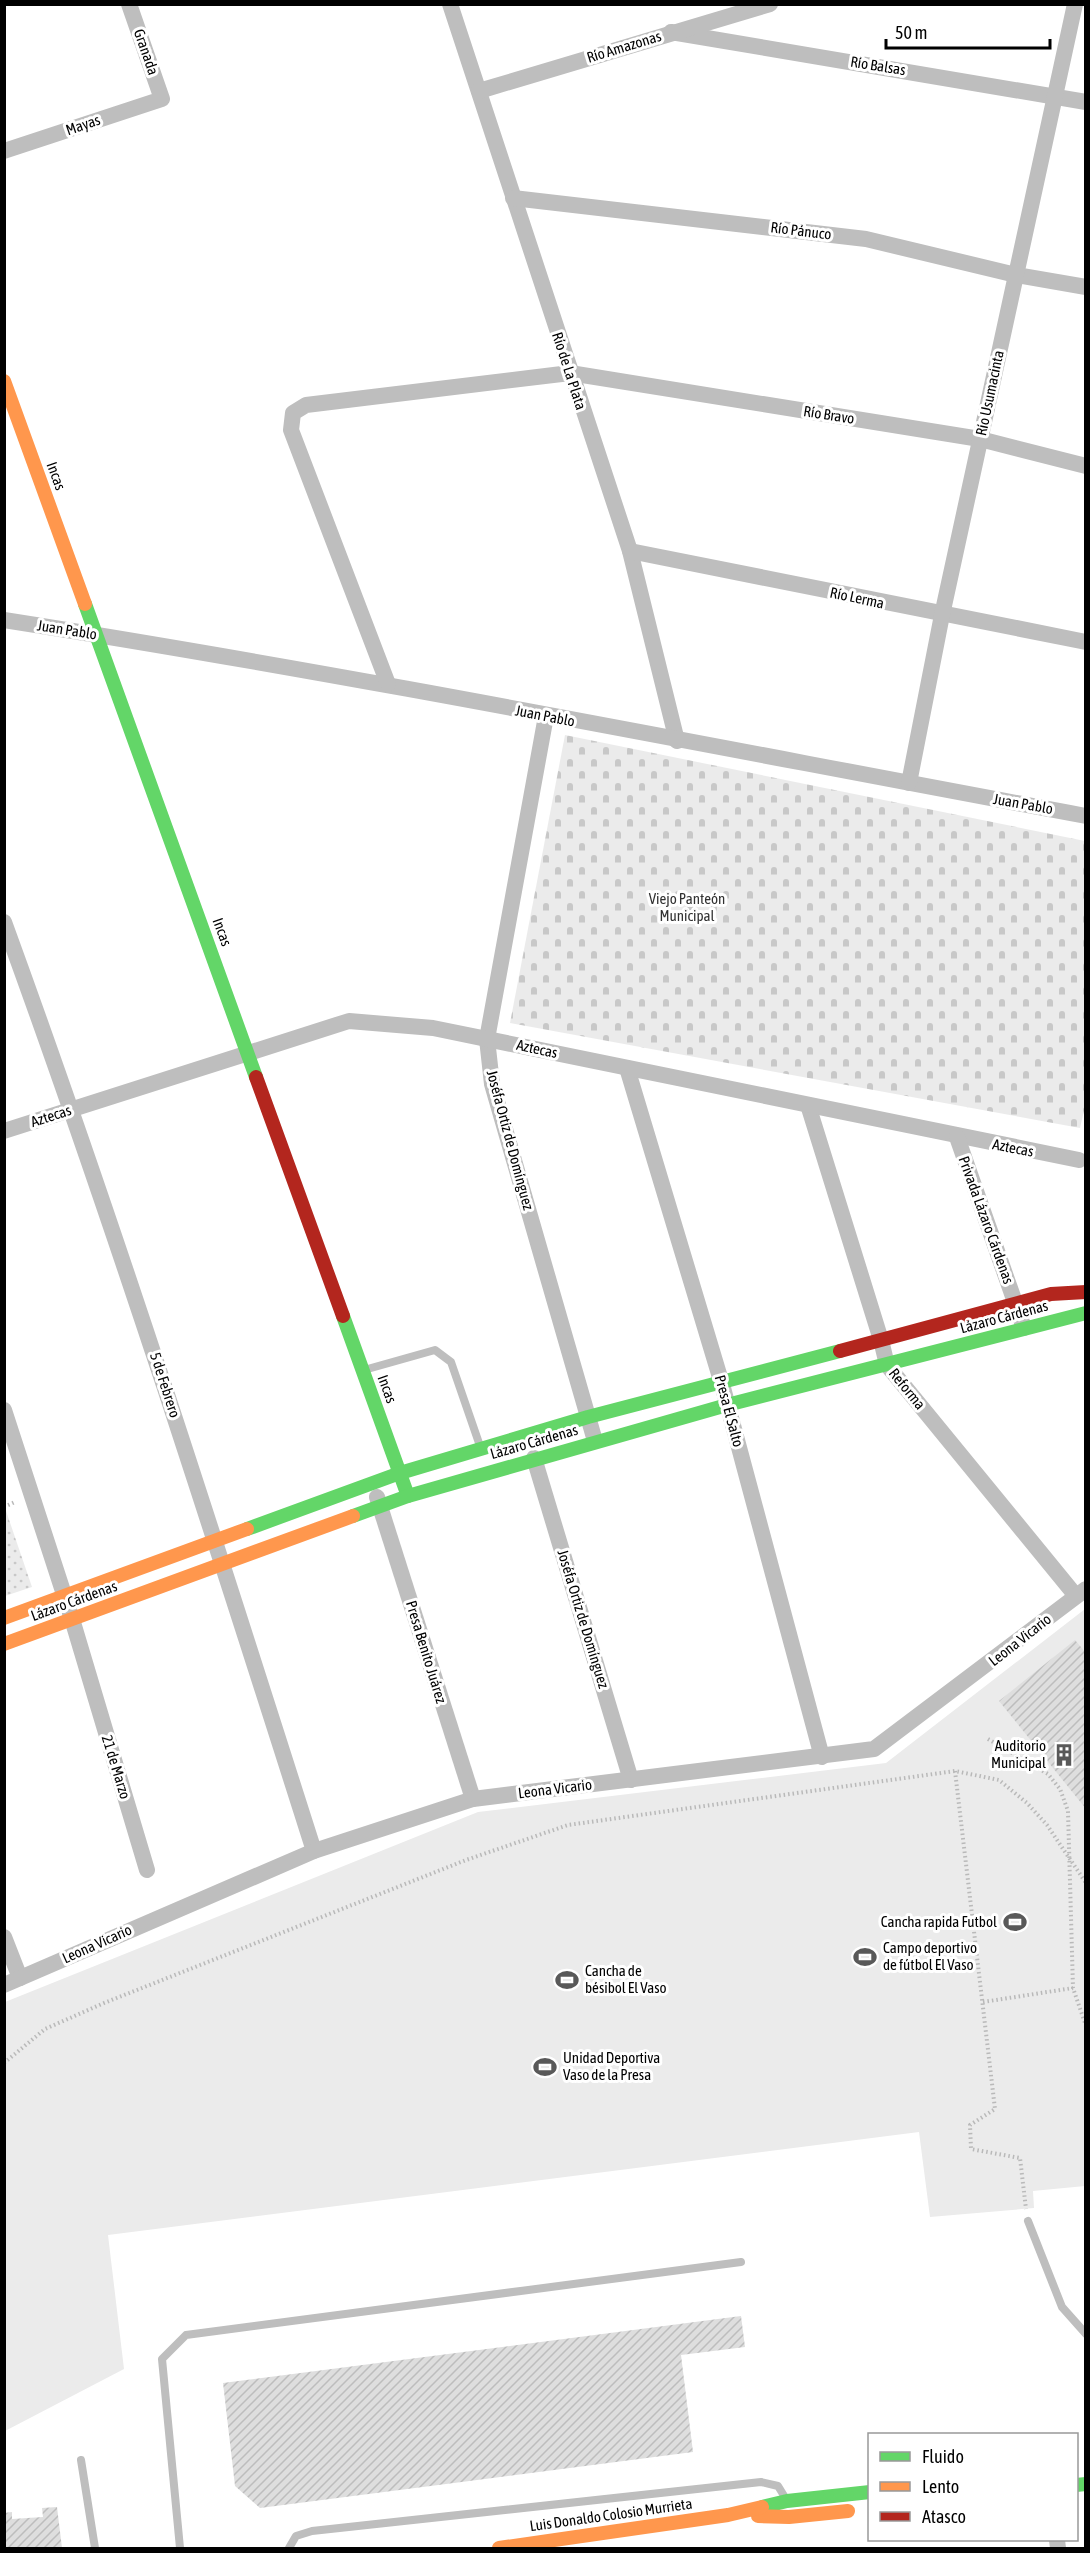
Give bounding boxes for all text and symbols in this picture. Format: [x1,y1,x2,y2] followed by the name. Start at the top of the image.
[886,12,1050,50] scale bar
[895,22,927,43] text: 50 m
[131,27,162,77] street label: Granada
[585,27,663,66] street label: Río Amazonas
[849,53,907,78] street label: Río Balsas
[63,111,102,138] street label: Mayas
[770,218,832,243] street label: Río Pánuco
[549,330,590,412] street label: Río de La Plata
[972,349,1007,437] street label: Río Usumacinta
[802,402,856,427] street label: Río Bravo
[44,459,69,492] street label: Incas
[828,583,886,612] street label: Río Lerma
[36,616,98,643] street label: Juan Pablo
[514,701,576,730] street label: Juan Pablo
[992,790,1054,817] street label: Juan Pablo
[649,890,725,924] park label: Viejo Panteón Municipal
[210,915,235,948] street label: Incas
[515,1036,559,1061] street label: Aztecas
[484,1068,538,1212] street label: Joséfa Ortiz de Domínguez
[28,1101,73,1130] street label: Aztecas
[991,1135,1035,1160] street label: Aztecas
[955,1154,1017,1286] street label: Privada Lázaro Cárdenas
[958,1297,1050,1336] street label: Lázaro Cárdenas
[147,1350,184,1420] street label: 5 de Febrero
[886,1365,929,1413] street label: Reforma
[375,1372,400,1405] street label: Incas
[712,1373,747,1449] street label: Presa El Salto
[488,1421,580,1462] street label: Lázaro Cárdenas
[554,1547,613,1691] street label: Joséfa Ortiz de Domínguez
[28,1577,119,1624] street label: Lázaro Cárdenas
[403,1598,450,1706] street label: Presa Benito Juárez
[985,1610,1054,1669] street label: Leona Vicario
[99,1733,134,1801] street label: 21 de Marzo
[991,1737,1046,1771] place label: Auditorio Municipal
[1051,1742,1077,1768] building icon: Auditorio Municipal
[517,1776,593,1801] street label: Leona Vicario
[1002,1909,1028,1935] sports icon: Cancha rapida Futbol
[881,1913,997,1930] place label: Cancha rapida Futbol
[59,1921,134,1966] street label: Leona Vicario
[883,1939,977,1973] place label: Campo deportivo de fútbol El Vaso
[852,1944,878,1970] sports icon: Campo deportivo de fútbol El Vaso
[585,1962,667,1996] place label: Cancha de bésibol El Vaso
[554,1967,580,1993] sports icon: Cancha de bésibol El Vaso
[563,2049,660,2083] place label: Unidad Deportiva Vaso de la Presa
[532,2054,558,2080] sports icon: Unidad Deportiva Vaso de la Presa
[868,2433,1078,2541] legend
[922,2446,964,2467] text: Fluido
[922,2476,959,2497] text: Lento
[529,2495,693,2534] street label: Luis Donaldo Colosio Murrieta
[922,2506,966,2527] text: Atasco

